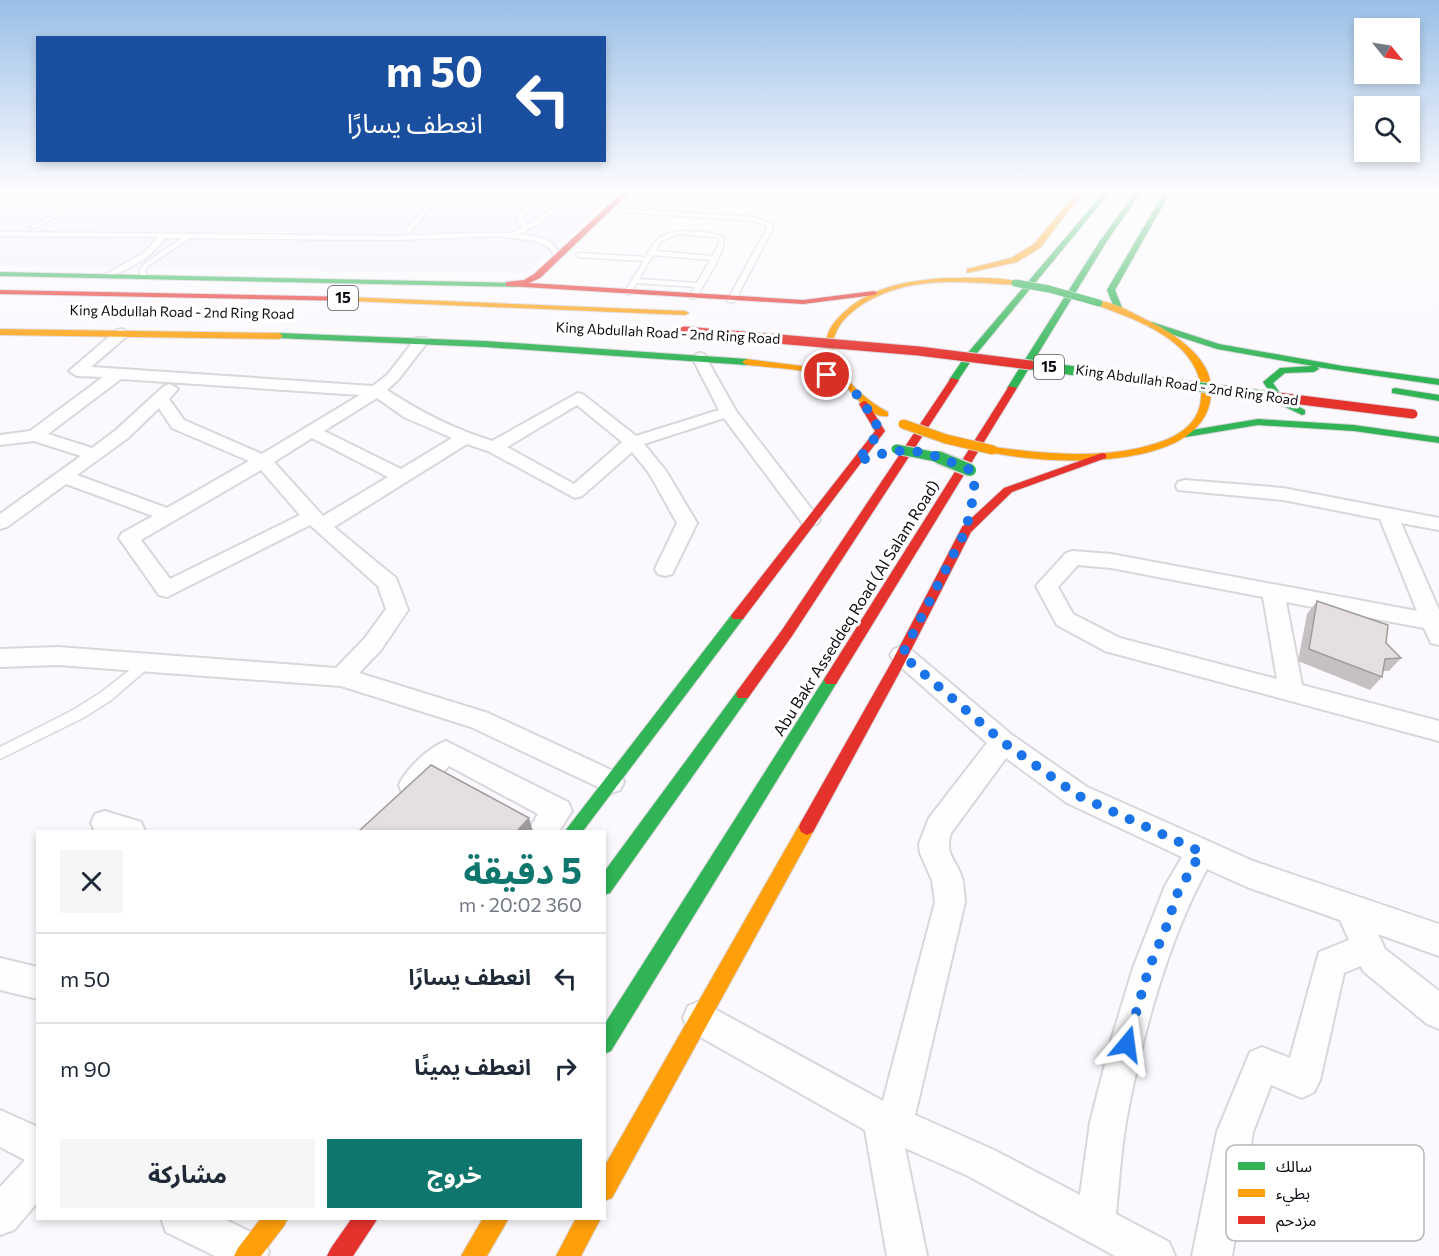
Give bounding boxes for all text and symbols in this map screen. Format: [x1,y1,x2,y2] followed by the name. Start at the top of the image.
[1354,18,1420,84] north arrow
[1354,18,1420,162] map controls
[386,44,483,96] text: 50 m
[504,60,582,138] icon: left
[1354,96,1420,162] button: search
[347,106,483,139] text: انعطف يسارًا
[328,286,358,310] road number: 15
[70,301,295,322] street label: King Abdullah Road - 2nd Ring Road
[555,318,781,347] street label: King Abdullah Road - 2nd Ring Road
[801,349,852,400] pin
[1034,355,1064,379] road number: 15
[810,358,843,391] icon: arrive
[1075,360,1300,409] street label: King Abdullah Road - 2nd Ring Road
[769,476,943,739] street label: Abu Bakr Asseddeq Road (Al Salam Road)
[464,847,582,891] text: 5 دقيقة
[60,850,123,913] button: close
[459,892,582,916] text: 360 m · 20:02
[549,962,582,995] icon: left
[409,963,531,990] text: انعطف يسارًا
[60,965,110,992] text: 50 m
[1095,1012,1159,1076] position arrow
[549,1052,582,1085] icon: right
[414,1053,531,1080] text: انعطف يمينًا
[60,1055,111,1082] text: 90 m
[60,1139,315,1208] button: مشاركة
[327,1139,582,1208] button: خروج
[1226,1145,1424,1241] legend
[1276,1156,1312,1175] text: سالك
[1276,1183,1310,1206] text: بطيء
[1276,1210,1316,1233] text: مزدحم

